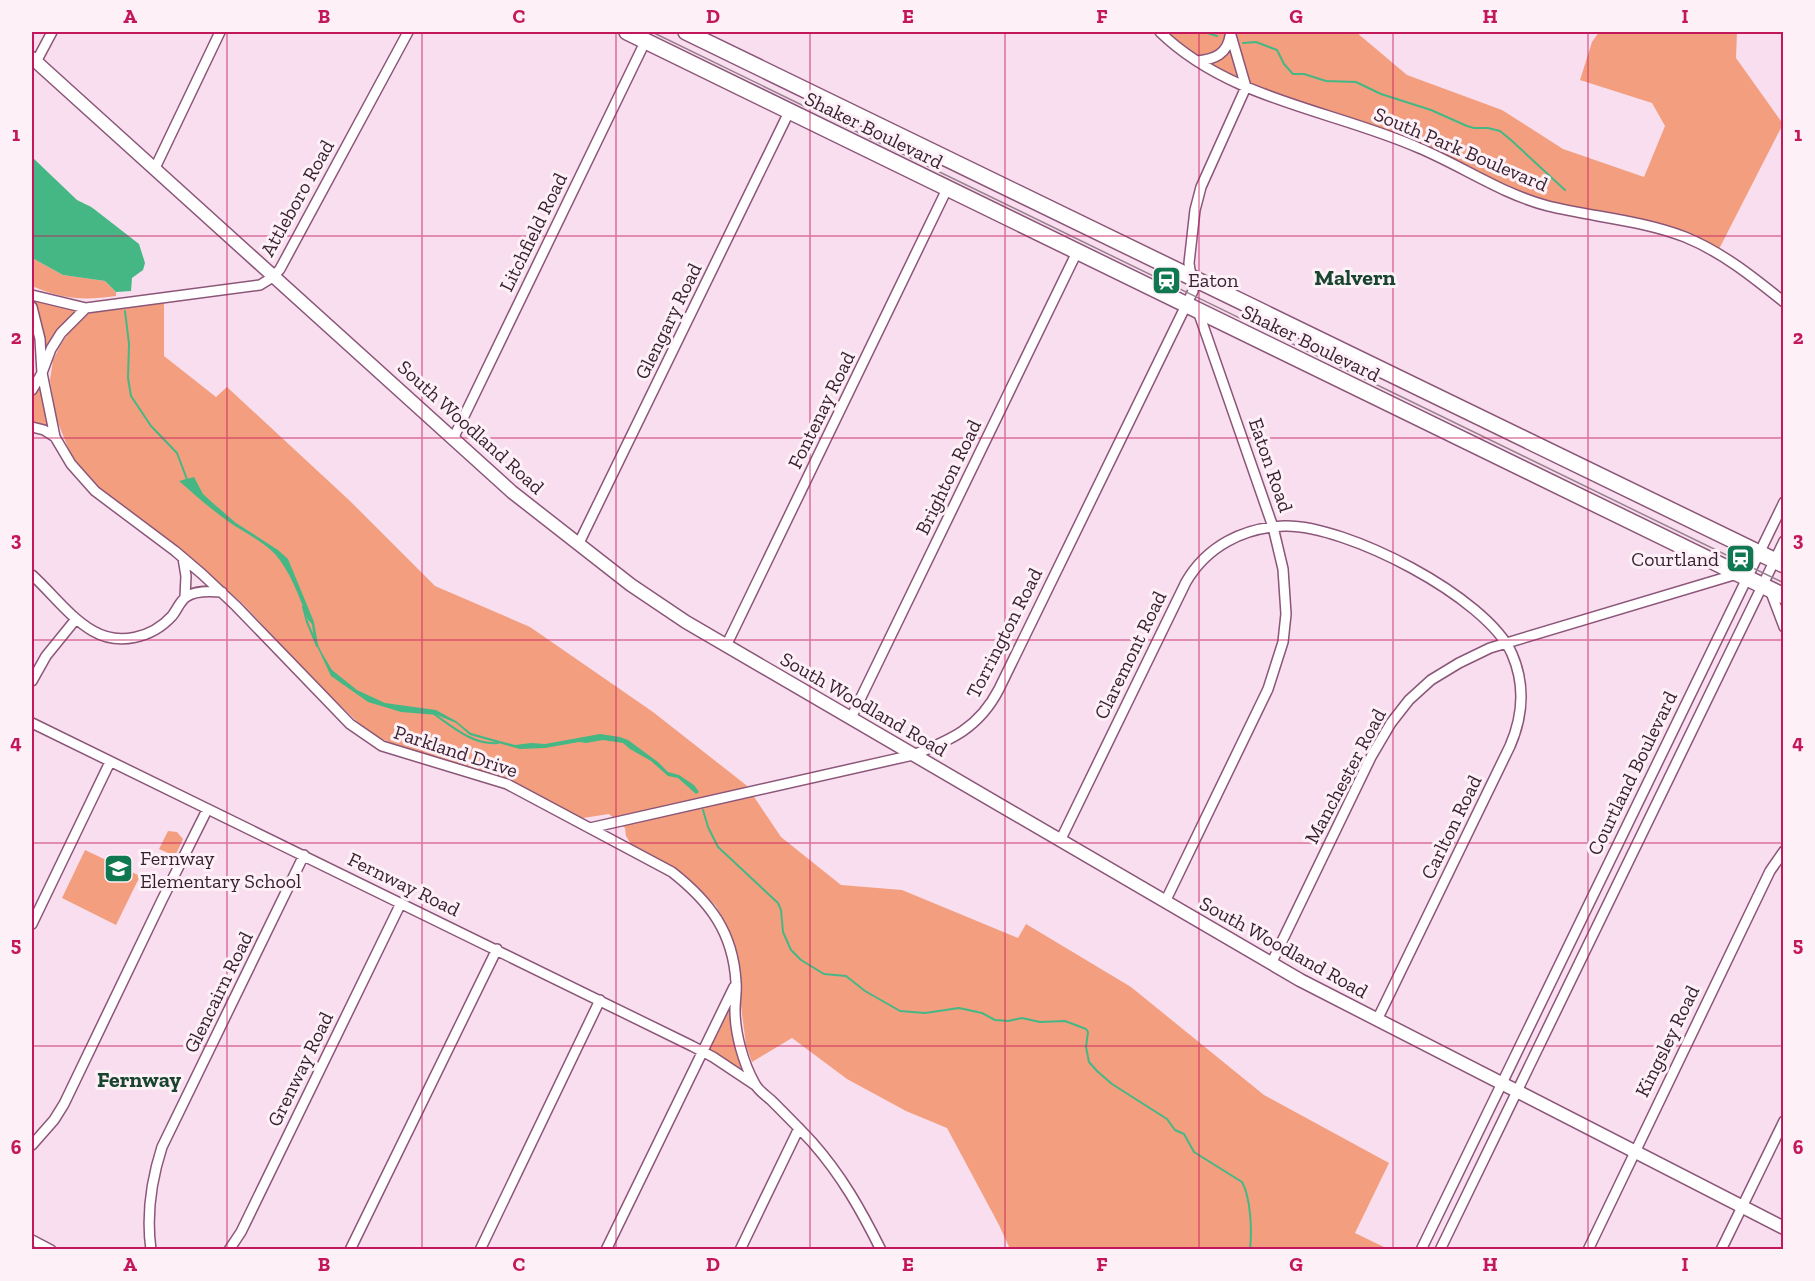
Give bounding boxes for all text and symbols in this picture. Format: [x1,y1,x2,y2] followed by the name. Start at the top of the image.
[123,4,137,28] text: A
[318,4,330,28] text: B
[513,4,526,28] text: C
[706,4,720,28] text: D
[902,4,914,28] text: E
[1096,4,1108,28] text: F
[1289,4,1303,28] text: G
[1482,4,1498,28] text: H
[1681,4,1689,28] text: I
[801,86,947,174] street label: Shaker Boulevard
[1370,102,1552,196] street label: South Park Boulevard
[12,122,20,146] text: 1
[1794,122,1802,146] text: 1
[255,136,339,260] street label: Attleboro Road
[494,169,572,295] street label: Litchfield Road
[630,259,706,383] street label: Glengary Road
[1151,264,1183,296] station icon: Eaton
[1314,264,1396,291] district label: Malvern
[1188,268,1239,292] place label: Eaton
[1238,299,1384,387] street label: Shaker Boulevard
[11,325,22,349] text: 2
[1793,325,1804,349] text: 2
[782,348,860,472] street label: Fontenay Road
[393,355,549,499] street label: South Woodland Road
[1244,415,1298,515] street label: Eaton Road
[910,416,986,538] street label: Brighton Road
[11,527,22,551] text: 3
[1793,527,1804,551] text: 3
[1724,543,1756,575] station icon: Courtland
[1631,547,1719,571] place label: Courtland
[961,564,1047,702] street label: Torrington Road
[1089,587,1171,723] street label: Claremont Road
[776,646,952,762] street label: South Woodland Road
[1582,687,1682,859] street label: Courtland Boulevard
[1299,704,1391,848] street label: Manchester Road
[391,720,521,782] street label: Parkland Drive
[10,730,22,754] text: 4
[1792,730,1804,754] text: 4
[1415,771,1487,883] street label: Carlton Road
[140,846,301,893] place label: Fernway Elementary School
[344,847,464,921] street label: Fernway Road
[103,853,135,885] school or university icon: Fernway Elementary School
[1196,891,1372,1003] street label: South Woodland Road
[178,927,258,1057] street label: Glencairn Road
[11,932,21,956] text: 5
[1793,932,1803,956] text: 5
[1630,981,1704,1101] street label: Kingsley Road
[262,1008,338,1130] street label: Grenway Road
[97,1066,181,1093] district label: Fernway
[11,1135,22,1159] text: 6
[1793,1135,1804,1159] text: 6
[123,1252,137,1276] text: A
[318,1252,330,1276] text: B
[513,1252,526,1276] text: C
[706,1252,720,1276] text: D
[902,1252,914,1276] text: E
[1096,1252,1108,1276] text: F
[1289,1252,1303,1276] text: G
[1482,1252,1498,1276] text: H
[1681,1252,1689,1276] text: I

